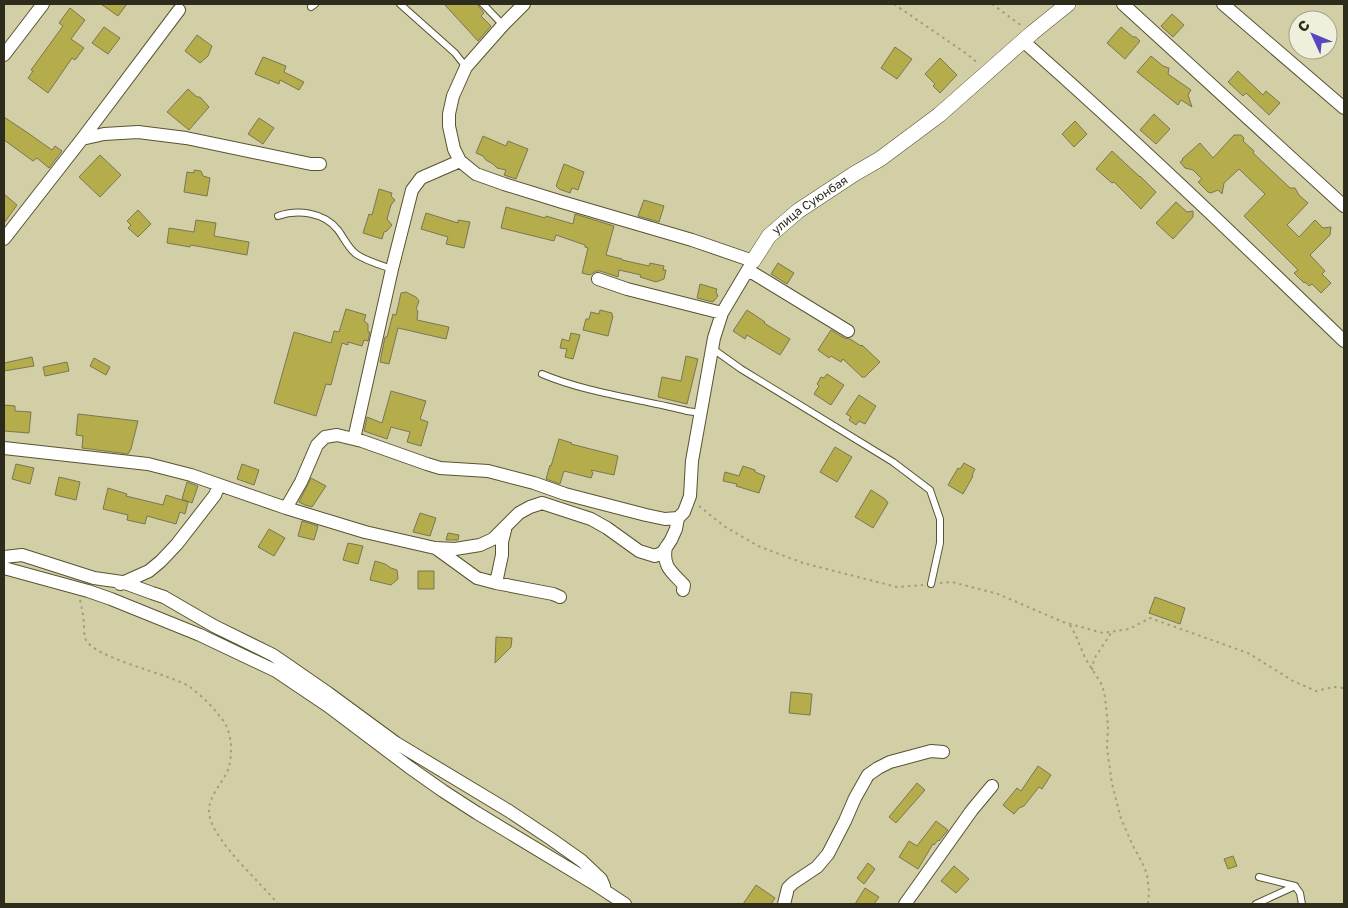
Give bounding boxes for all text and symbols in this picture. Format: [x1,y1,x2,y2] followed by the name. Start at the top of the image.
[1288,10,1338,60] north arrow
[1294,16,1313,35] text: С
[768,172,850,237] street label: улица Суюнбая

